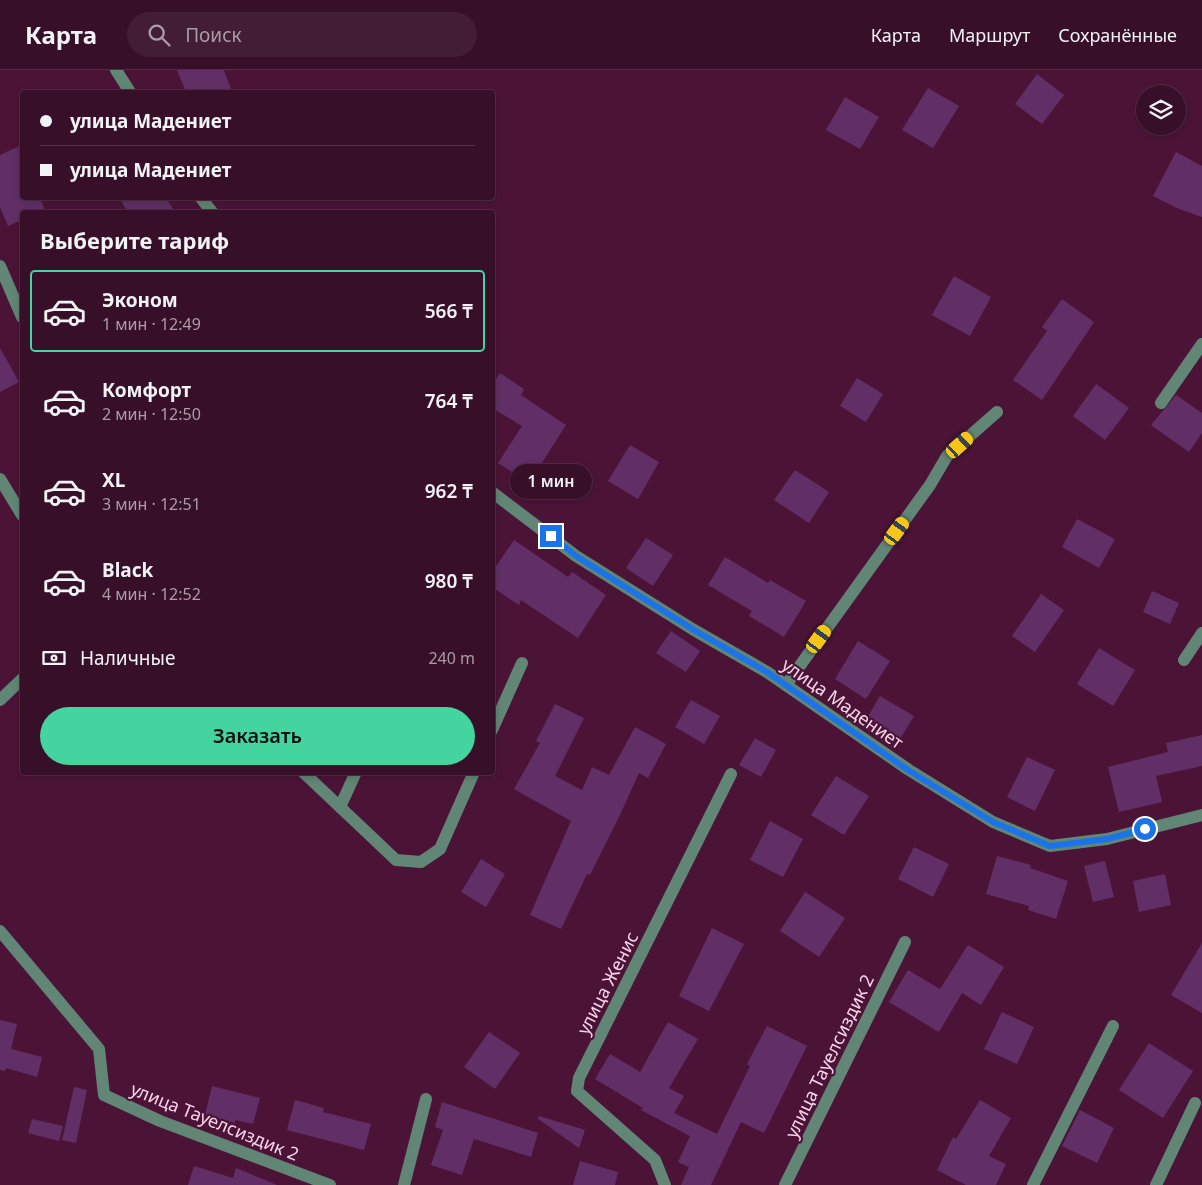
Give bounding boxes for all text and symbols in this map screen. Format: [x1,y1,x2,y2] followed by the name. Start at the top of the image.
[127,12,477,57] search box
[25,18,97,51] text: Карта
[145,21,173,49] icon: search
[185,22,242,48] text: Поиск
[871,23,921,47] text: Карта
[949,23,1030,47] text: Маршрут
[1058,23,1177,47] text: Сохранённые
[1136,85,1186,135] map controls
[1136,85,1186,135] button: layers
[70,108,231,134] text: улица Мадениет
[70,157,231,183] text: улица Мадениет
[40,225,229,255] text: Выберите тариф
[102,287,178,313] text: Эконом
[42,289,87,334] icon: car
[425,298,473,324] text: 566 ₸
[102,313,201,335] text: 1 мин · 12:49
[102,377,191,403] text: Комфорт
[42,379,87,424] icon: car
[425,388,473,414] text: 764 ₸
[102,403,201,425] text: 2 мин · 12:50
[943,429,976,461] car
[510,464,592,498] callout: 1 мин
[102,467,125,493] text: XL
[42,469,87,514] icon: car
[528,470,575,492] text: 1 мин
[425,478,473,504] text: 962 ₸
[102,493,201,515] text: 3 мин · 12:51
[882,514,911,548] car
[540,525,562,547] route end
[102,557,153,583] text: Black
[42,559,87,604] icon: car
[425,568,473,594] text: 980 ₸
[102,583,201,605] text: 4 мин · 12:52
[804,622,833,656] car
[40,644,68,672] icon: cash
[80,645,175,671] text: Наличные
[428,647,475,669] text: 240 m
[777,652,909,754] street label: улица Мадениет
[40,707,475,765] button: Заказать
[1134,818,1156,840] route start
[571,927,643,1039] street label: улица Женис
[779,970,879,1142] street label: улица Тауелсиздик 2
[127,1076,303,1166] street label: улица Тауелсиздик 2

